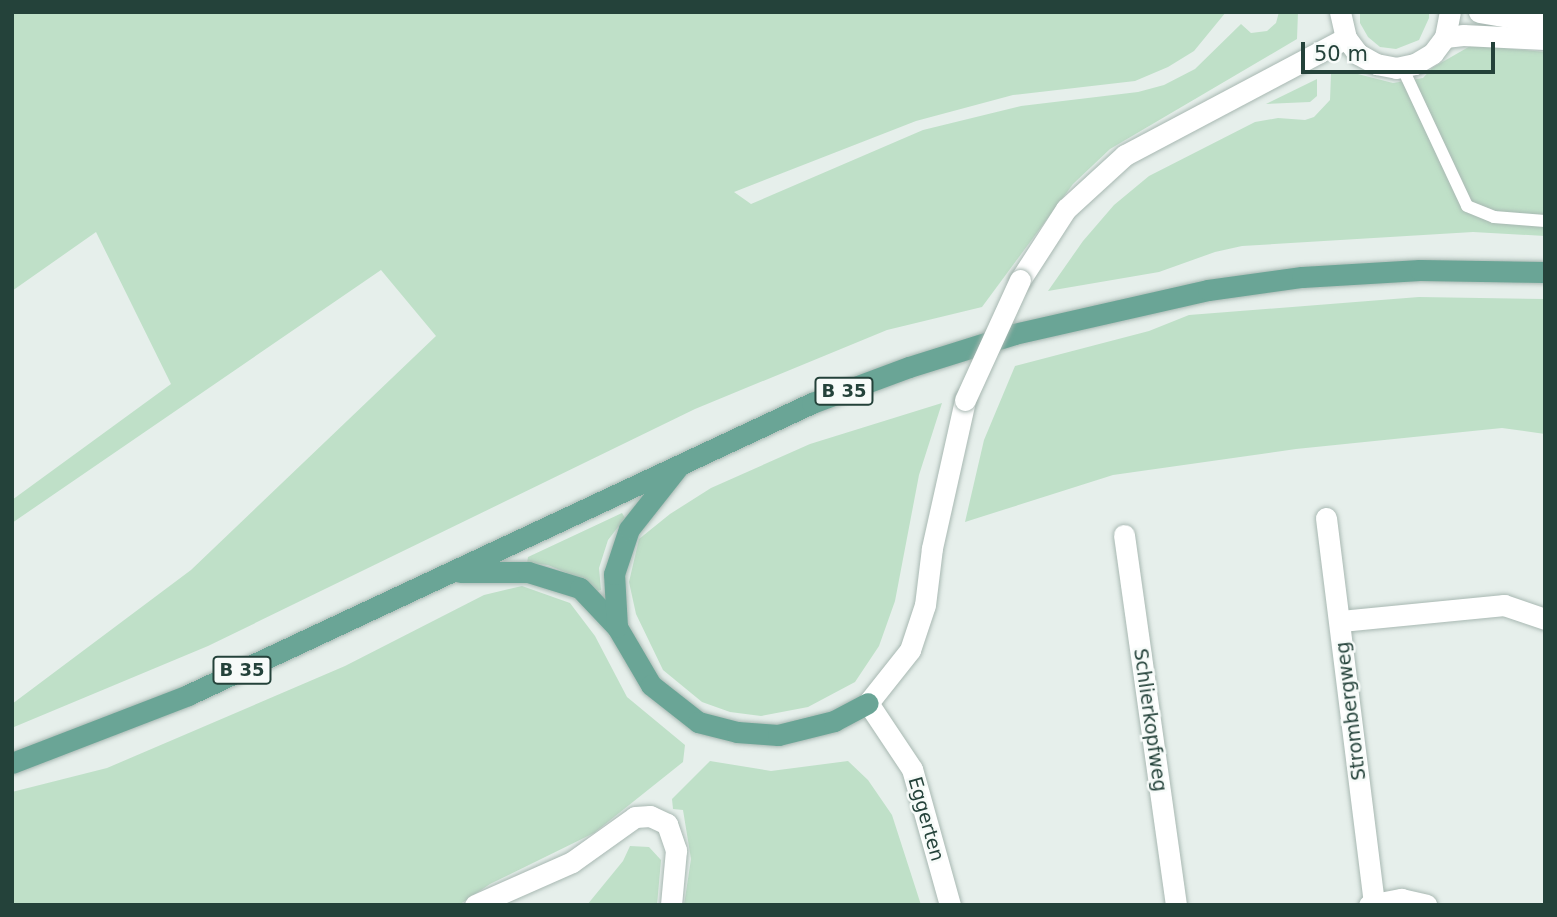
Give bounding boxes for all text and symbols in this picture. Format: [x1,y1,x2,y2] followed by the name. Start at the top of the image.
[1305,28,1499,72] scale bar
[1314,42,1368,66] text: 50 m
[814,376,874,405] road number: B 35
[1331,640,1371,782] street label: Strombergweg
[1129,647,1171,793] street label: Schlierkopfweg
[212,656,272,684] road number: B 35
[903,774,949,864] street label: Eggerten

